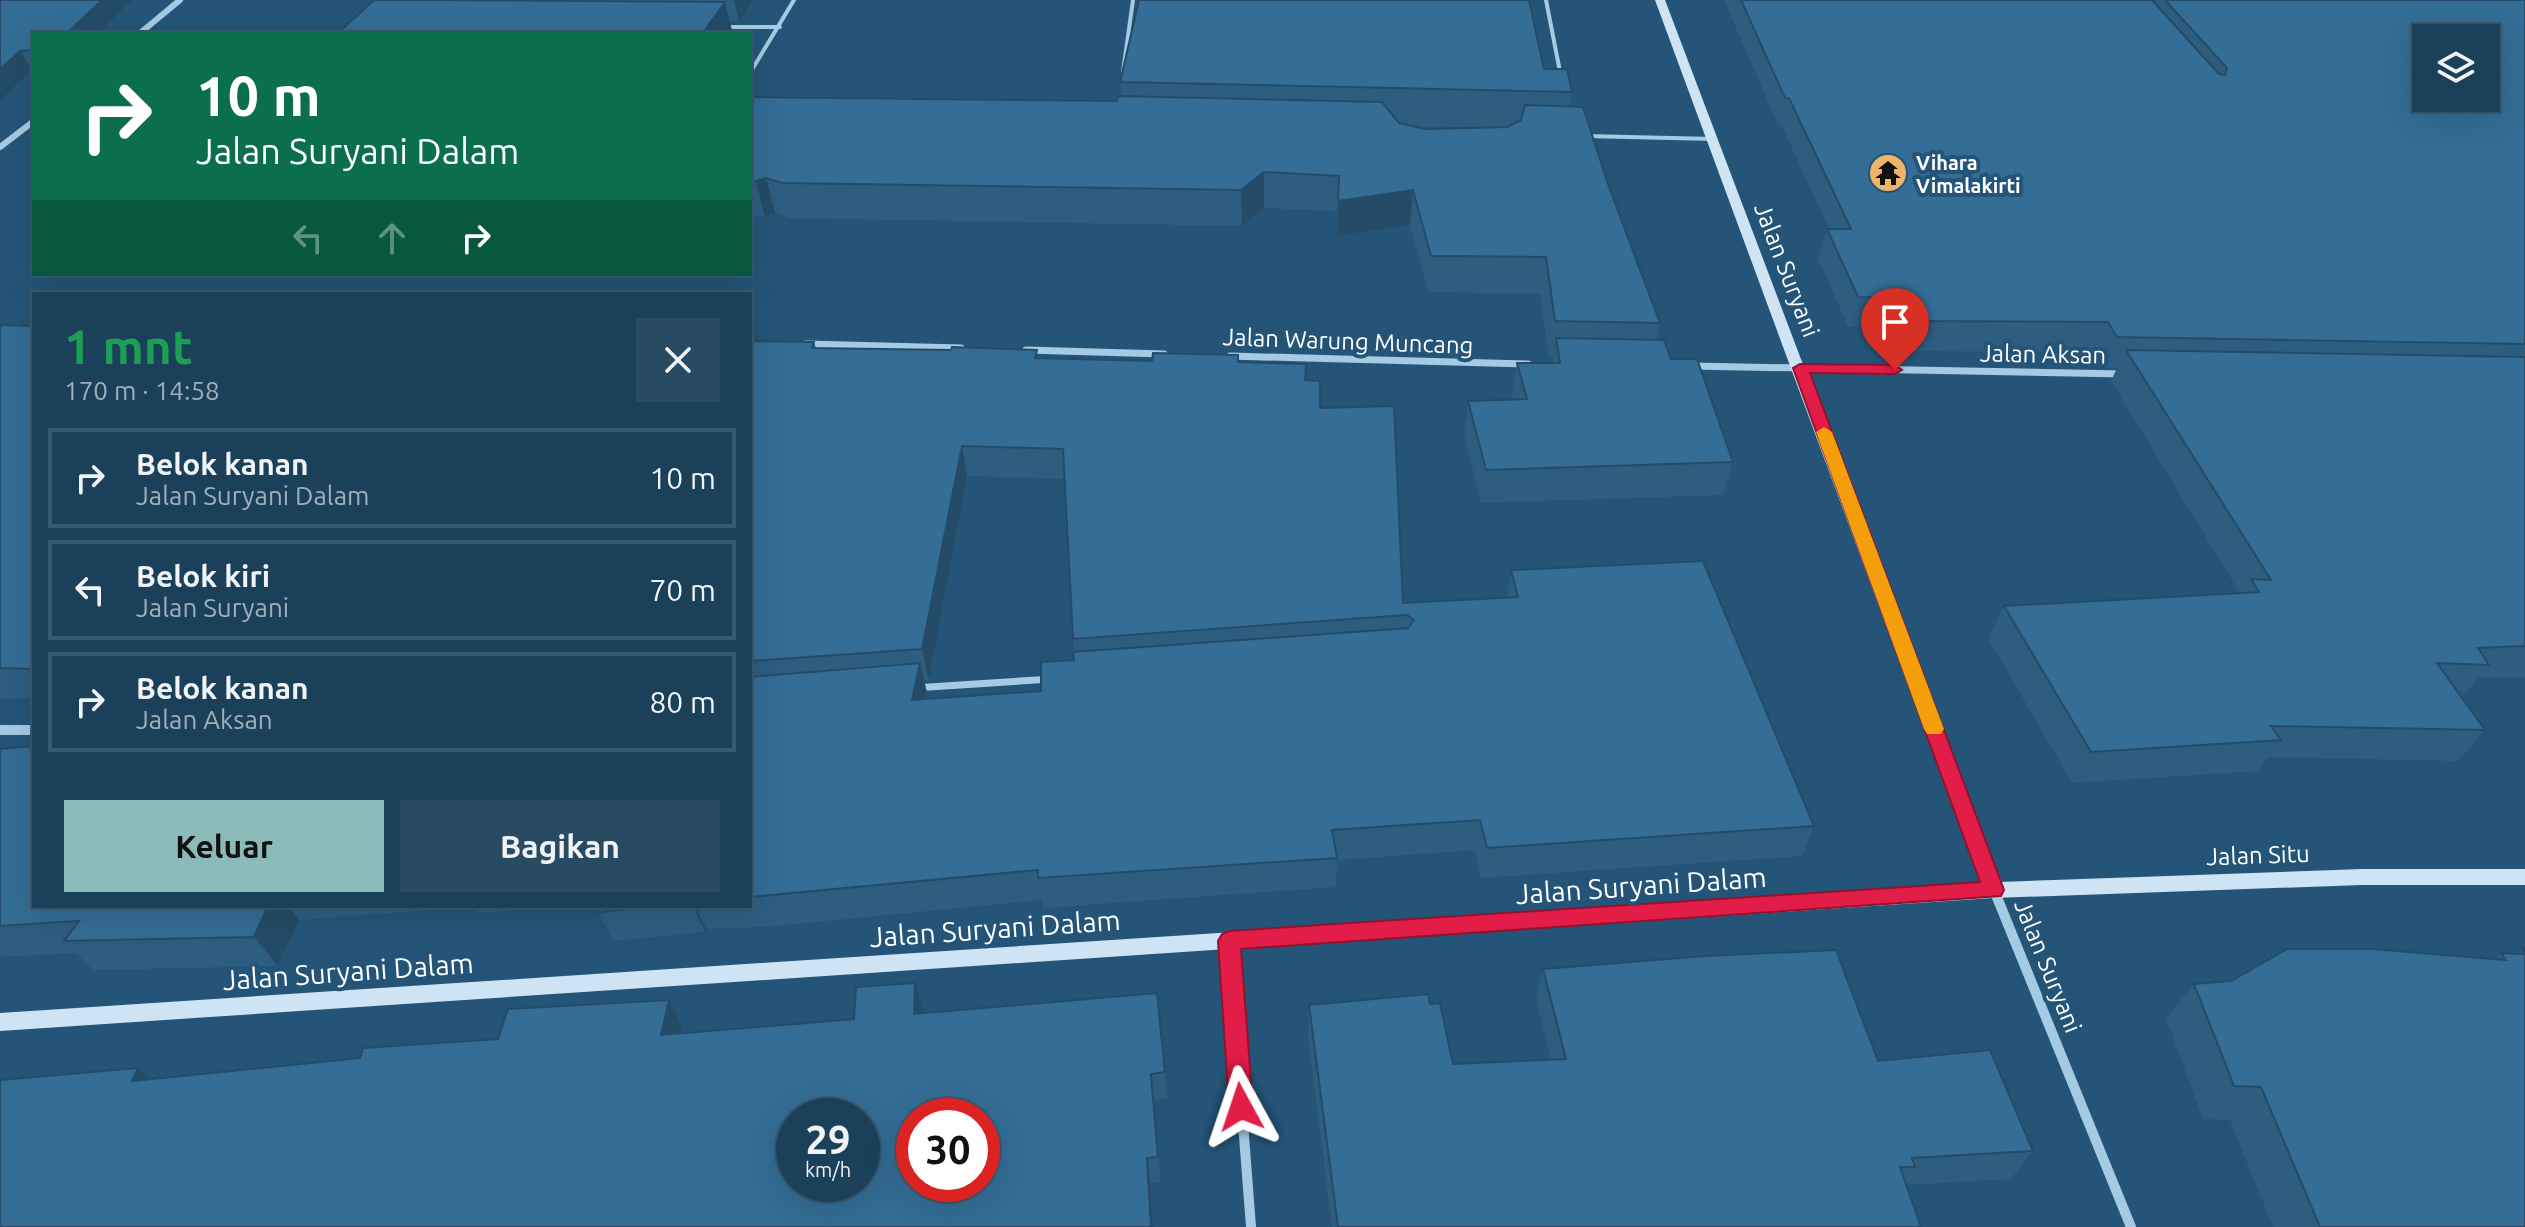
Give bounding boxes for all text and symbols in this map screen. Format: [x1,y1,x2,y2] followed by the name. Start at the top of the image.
[2412,24,2500,112] map controls
[2412,24,2500,112] button: layers
[64,64,168,168] icon: right
[196,64,321,127] text: 10 m
[196,130,519,171] text: Jalan Suryani Dalam
[1916,151,2021,197] place label: Vihara Vimalakirti
[1867,152,1909,194] temple icon: Vihara Vimalakirti
[1749,199,1825,341] street label: Jalan Suryani
[286,216,330,260] icon: left
[370,216,414,260] icon: ahead
[454,216,498,260] icon: right
[1861,288,1929,370] pin
[1873,300,1917,344] icon: arrive
[636,318,720,402] button: close
[64,319,193,373] text: 1 mnt
[1222,323,1474,359] street label: Jalan Warung Muncang
[1980,339,2106,369] street label: Jalan Aksan
[64,376,220,405] text: 170 m · 14:58
[136,447,309,481] text: Belok kanan
[68,456,112,500] icon: right
[649,461,716,495] text: 10 m
[136,481,369,510] text: Jalan Suryani Dalam
[136,559,270,593] text: Belok kiri
[68,568,112,612] icon: left
[649,573,716,607] text: 70 m
[136,593,289,622] text: Jalan Suryani
[136,671,309,705] text: Belok kanan
[68,680,112,724] icon: right
[649,685,716,719] text: 80 m
[136,705,273,734] text: Jalan Aksan
[64,800,384,892] button: Keluar
[400,800,720,892] button: Bagikan
[2206,840,2310,870] street label: Jalan Situ
[1515,861,1767,909] street label: Jalan Suryani Dalam
[2009,895,2087,1037] street label: Jalan Suryani
[869,904,1121,952] street label: Jalan Suryani Dalam
[222,947,474,995] street label: Jalan Suryani Dalam
[1199,1065,1283,1149] position arrow
[896,1098,1000,1202] speed limit sign: 30
[805,1117,851,1162] text: 29
[805,1158,851,1181] text: km/h

